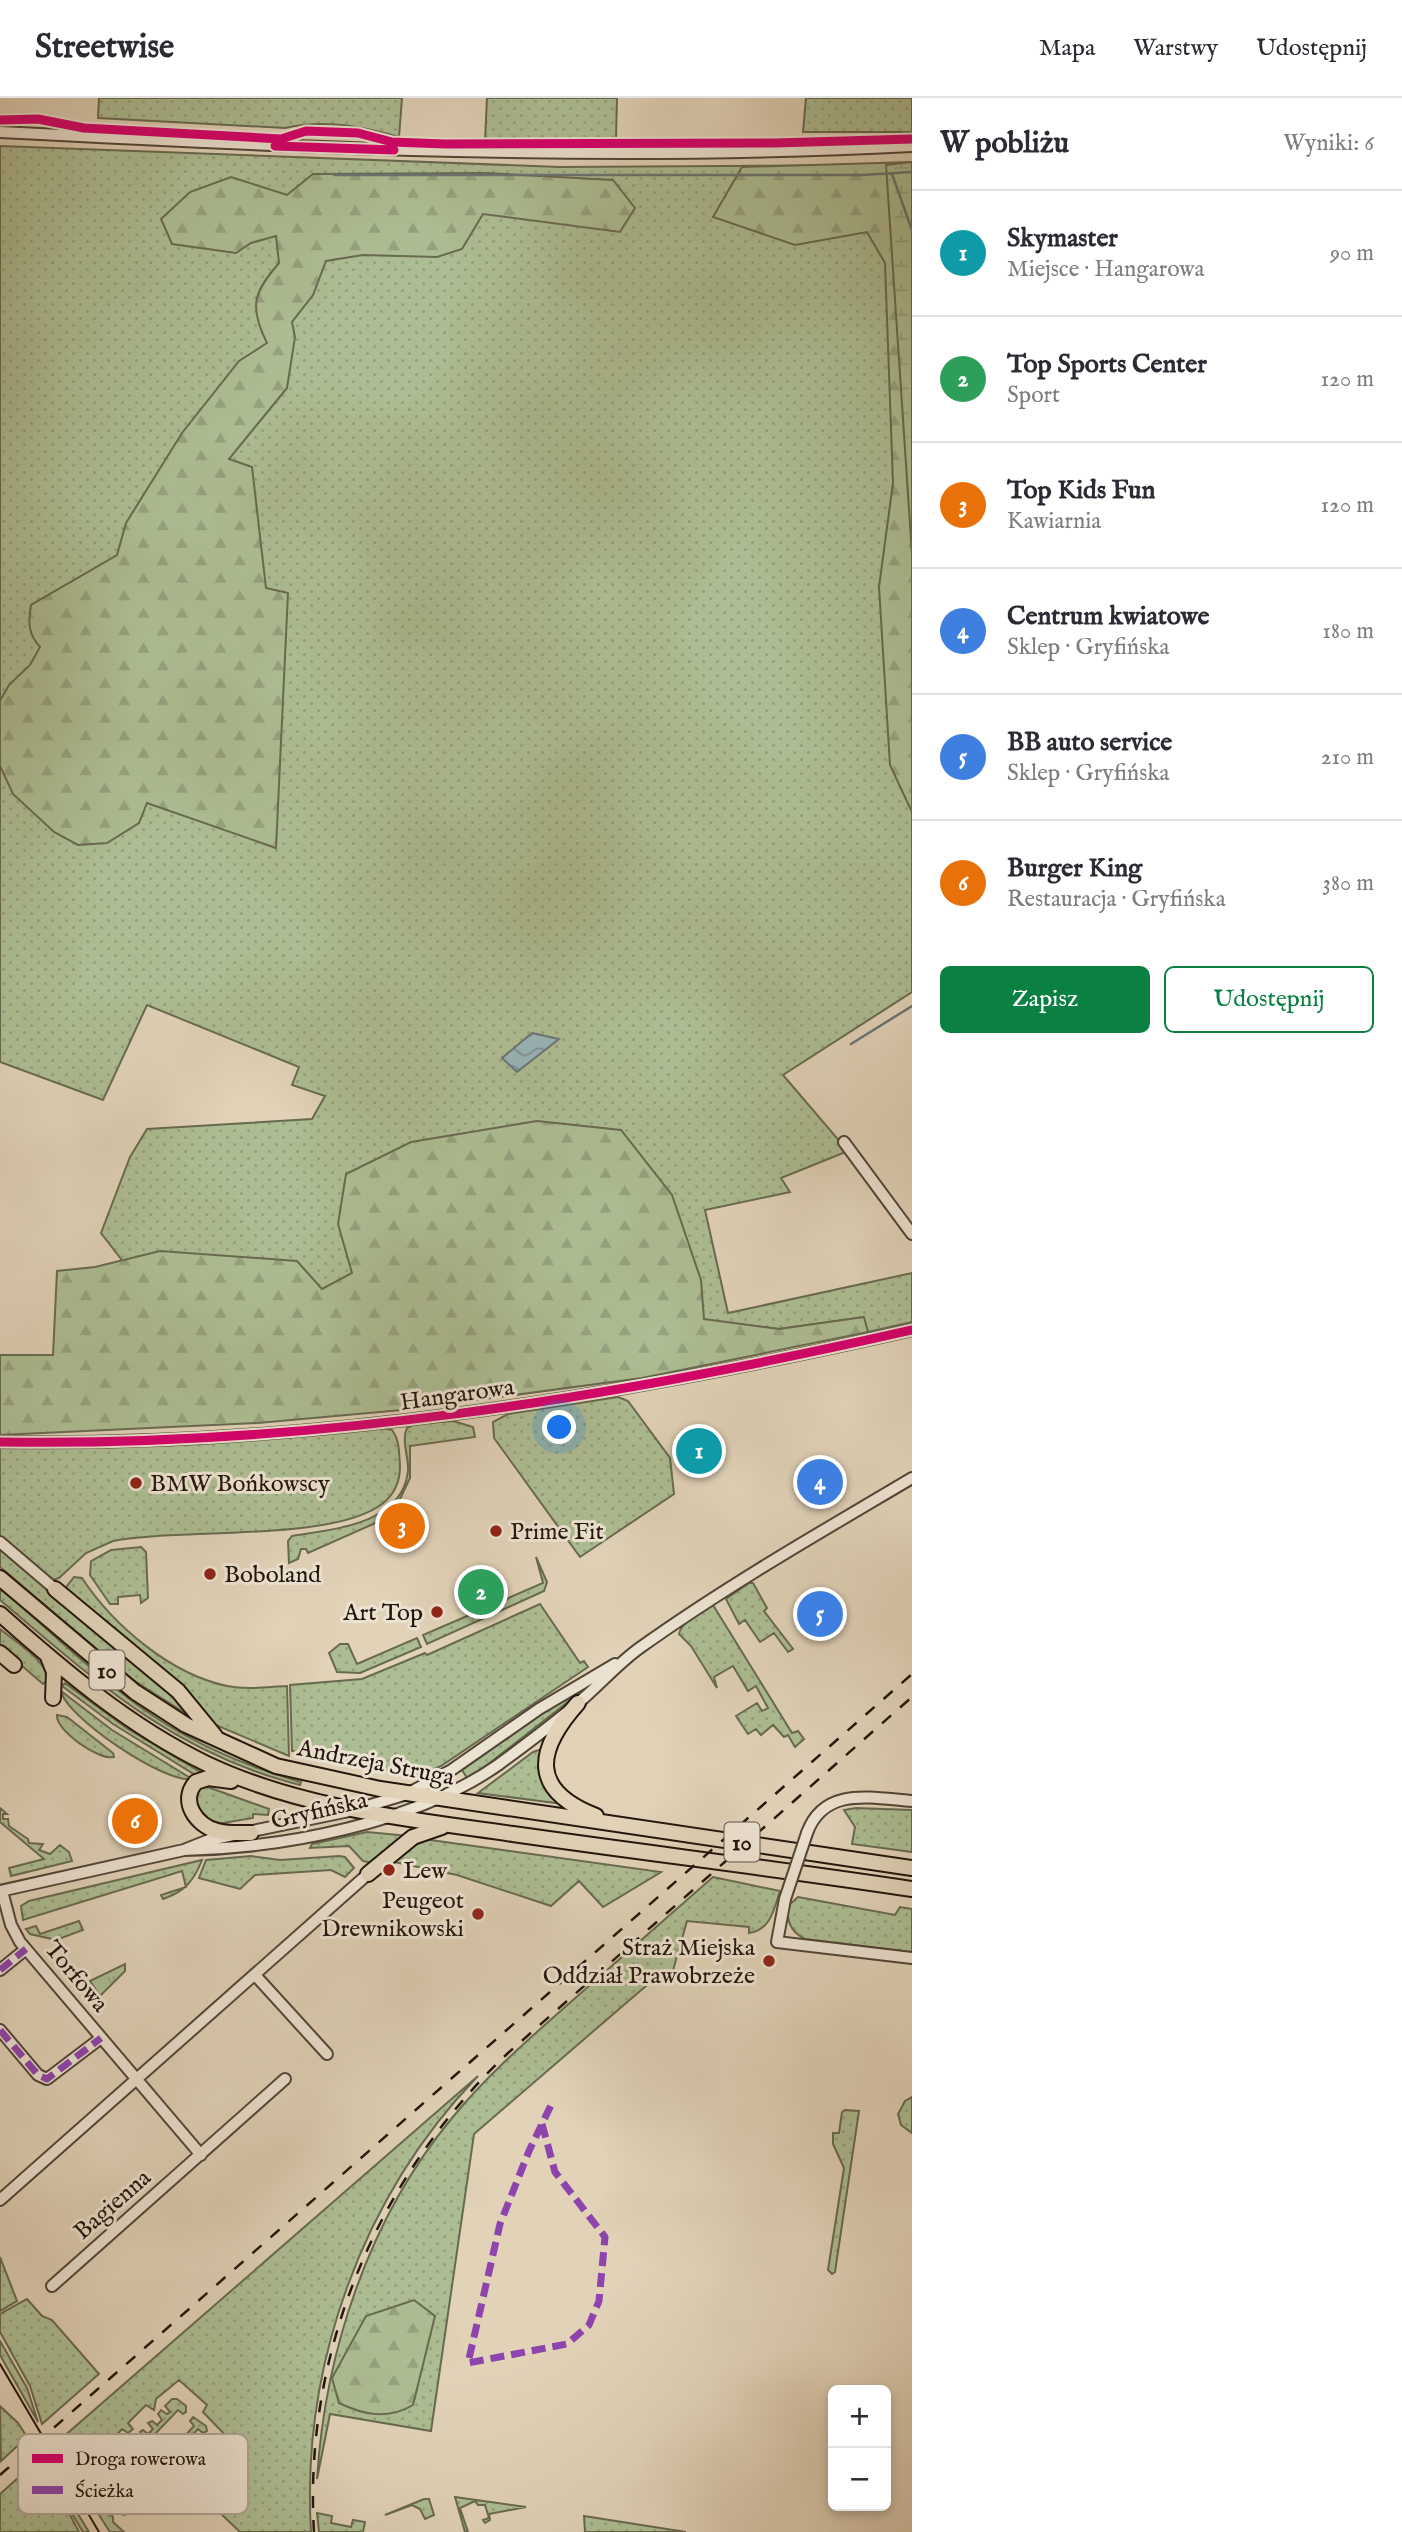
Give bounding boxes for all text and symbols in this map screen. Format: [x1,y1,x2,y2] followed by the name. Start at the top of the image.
[35,27,174,69] text: Streetwise
[1039,33,1095,64] text: Mapa
[1133,33,1218,64] text: Warstwy
[1256,33,1367,64] text: Udostępnij
[940,125,1069,163] text: W pobliżu
[1283,129,1374,158] text: Wyniki: 6
[1007,222,1118,255] text: Skymaster
[959,239,967,268] text: 1
[1330,239,1374,268] text: 90 m
[1007,255,1204,284] text: Miejsce · Hangarowa
[1007,348,1207,381] text: Top Sports Center
[958,365,968,394] text: 2
[1321,365,1374,394] text: 120 m
[1007,381,1060,410] text: Sport
[1007,474,1155,507] text: Top Kids Fun
[959,491,967,520] text: 3
[1321,491,1374,520] text: 120 m
[1007,507,1101,536] text: Kawiarnia
[1007,600,1210,633] text: Centrum kwiatowe
[957,617,969,646] text: 4
[1322,617,1374,646] text: 180 m
[1007,633,1169,662] text: Sklep · Gryfińska
[1007,726,1172,759] text: BB auto service
[959,743,967,772] text: 5
[1321,743,1374,772] text: 210 m
[1007,759,1169,788] text: Sklep · Gryfińska
[1007,852,1142,885] text: Burger King
[958,869,968,898] text: 6
[1322,869,1374,898] text: 380 m
[1007,885,1226,914] text: Restauracja · Gryfińska
[940,966,1150,1033] button: Zapisz
[1164,966,1374,1033] button: Udostępnij
[398,1372,517,1419] street label: Hangarowa
[542,1410,576,1444] your location
[676,1425,722,1477] pin: 1
[797,1456,843,1508] pin: 4
[150,1469,330,1500] place label: BMW Bońkowscy
[128,1475,144,1491] marker: BMW Bońkowscy
[379,1500,425,1552] pin: 3
[510,1517,604,1548] place label: Prime Fit
[488,1523,504,1539] marker: Prime Fit
[224,1560,321,1591] place label: Boboland
[202,1566,218,1582] marker: Boboland
[458,1566,504,1618] pin: 2
[797,1588,843,1640] pin: 5
[342,1598,423,1629] place label: Art Top
[429,1604,445,1620] marker: Art Top
[90,1651,124,1690] road number: 10
[294,1733,457,1794] street label: Andrzeja Struga
[268,1785,371,1838] street label: Gryfińska
[112,1795,158,1847] pin: 6
[724,1822,760,1862] road number: 10
[403,1856,448,1887] place label: Lew
[381,1862,397,1878] marker: Lew
[321,1886,464,1945] place label: Peugeot Drewnikowski
[470,1906,486,1922] marker: Peugeot Drewnikowski
[543,1933,756,1992] place label: Straż Miejska Oddział Prawobrzeże
[37,1935,115,2020] street label: Torfowa
[761,1953,777,1969] marker: Straż Miejska Oddział Prawobrzeże
[68,2163,159,2247] street label: Bagienna
[828,2385,891,2511] map controls
[828,2385,891,2448] button: +
[18,2434,248,2514] legend
[75,2448,207,2472] text: Droga rowerowa
[828,2448,891,2511] button: −
[75,2479,135,2504] text: Ścieżka

